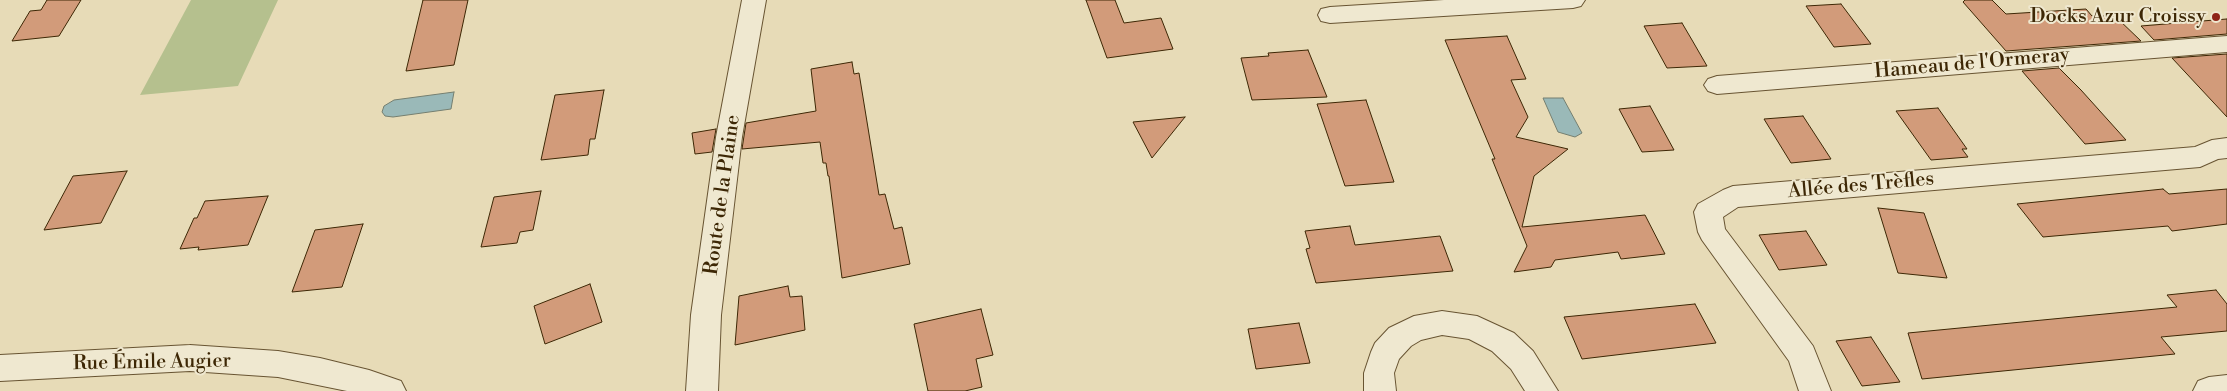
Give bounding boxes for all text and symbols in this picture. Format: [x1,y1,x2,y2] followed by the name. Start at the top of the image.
[2030,5,2206,29] place label: Docks Azur Croissy
[2210,11,2222,23] marker: Docks Azur Croissy
[1873,44,2071,84] street label: Hameau de l'Ormeray
[700,113,746,277] street label: Route de la Plaine
[1787,168,1935,204] street label: Allée des Trèfles
[73,350,231,376] street label: Rue Émile Augier

